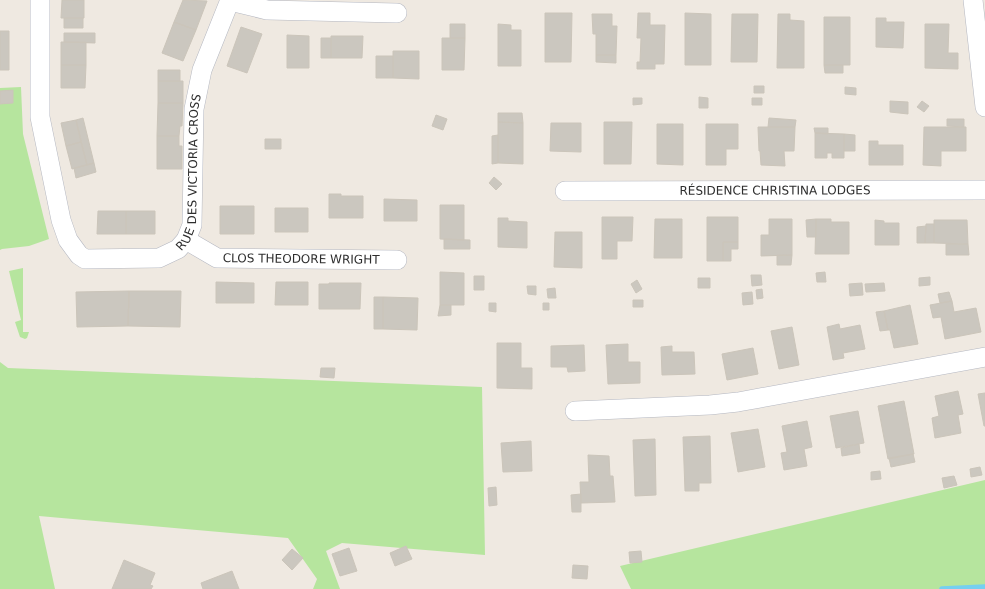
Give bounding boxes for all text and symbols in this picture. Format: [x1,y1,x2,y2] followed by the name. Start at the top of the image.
[173,93,204,253] street label: RUE DES VICTORIA CROSS
[679,183,871,198] street label: RÉSIDENCE CHRISTINA LODGES
[223,251,380,267] street label: CLOS THEODORE WRIGHT

